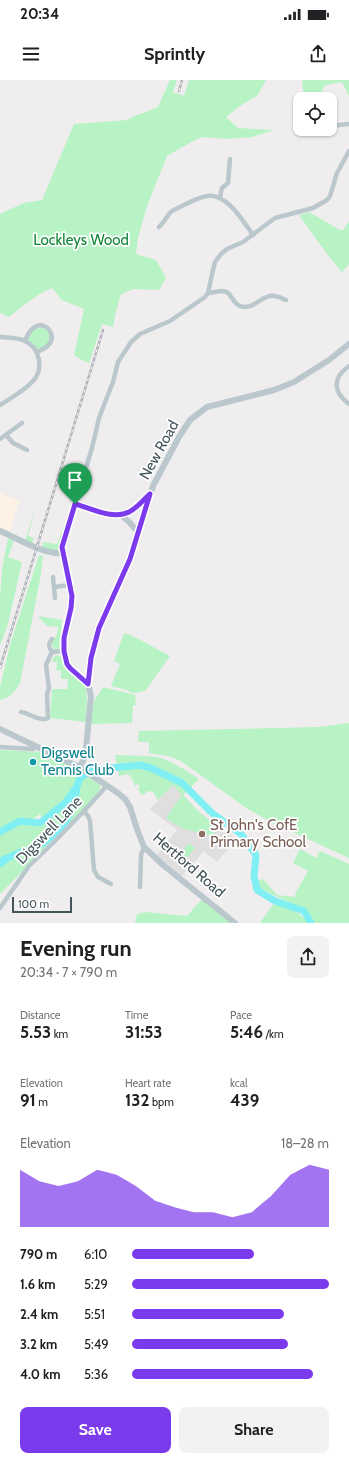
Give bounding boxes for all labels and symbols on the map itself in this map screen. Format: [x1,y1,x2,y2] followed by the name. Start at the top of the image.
[33,231,129,249] park label: Lockleys Wood
[135,417,183,483] street label: New Road
[58,463,92,504] pin
[41,744,114,779] place label: Digswell Tennis Club
[28,757,38,767] marker: Digswell Tennis Club
[12,792,86,868] street label: Digswell Lane
[210,816,307,851] place label: St John's CofE Primary School
[149,829,229,901] street label: Hertford Road
[197,829,207,839] marker: St John's CofE Primary School
[12,895,72,914] scale bar

